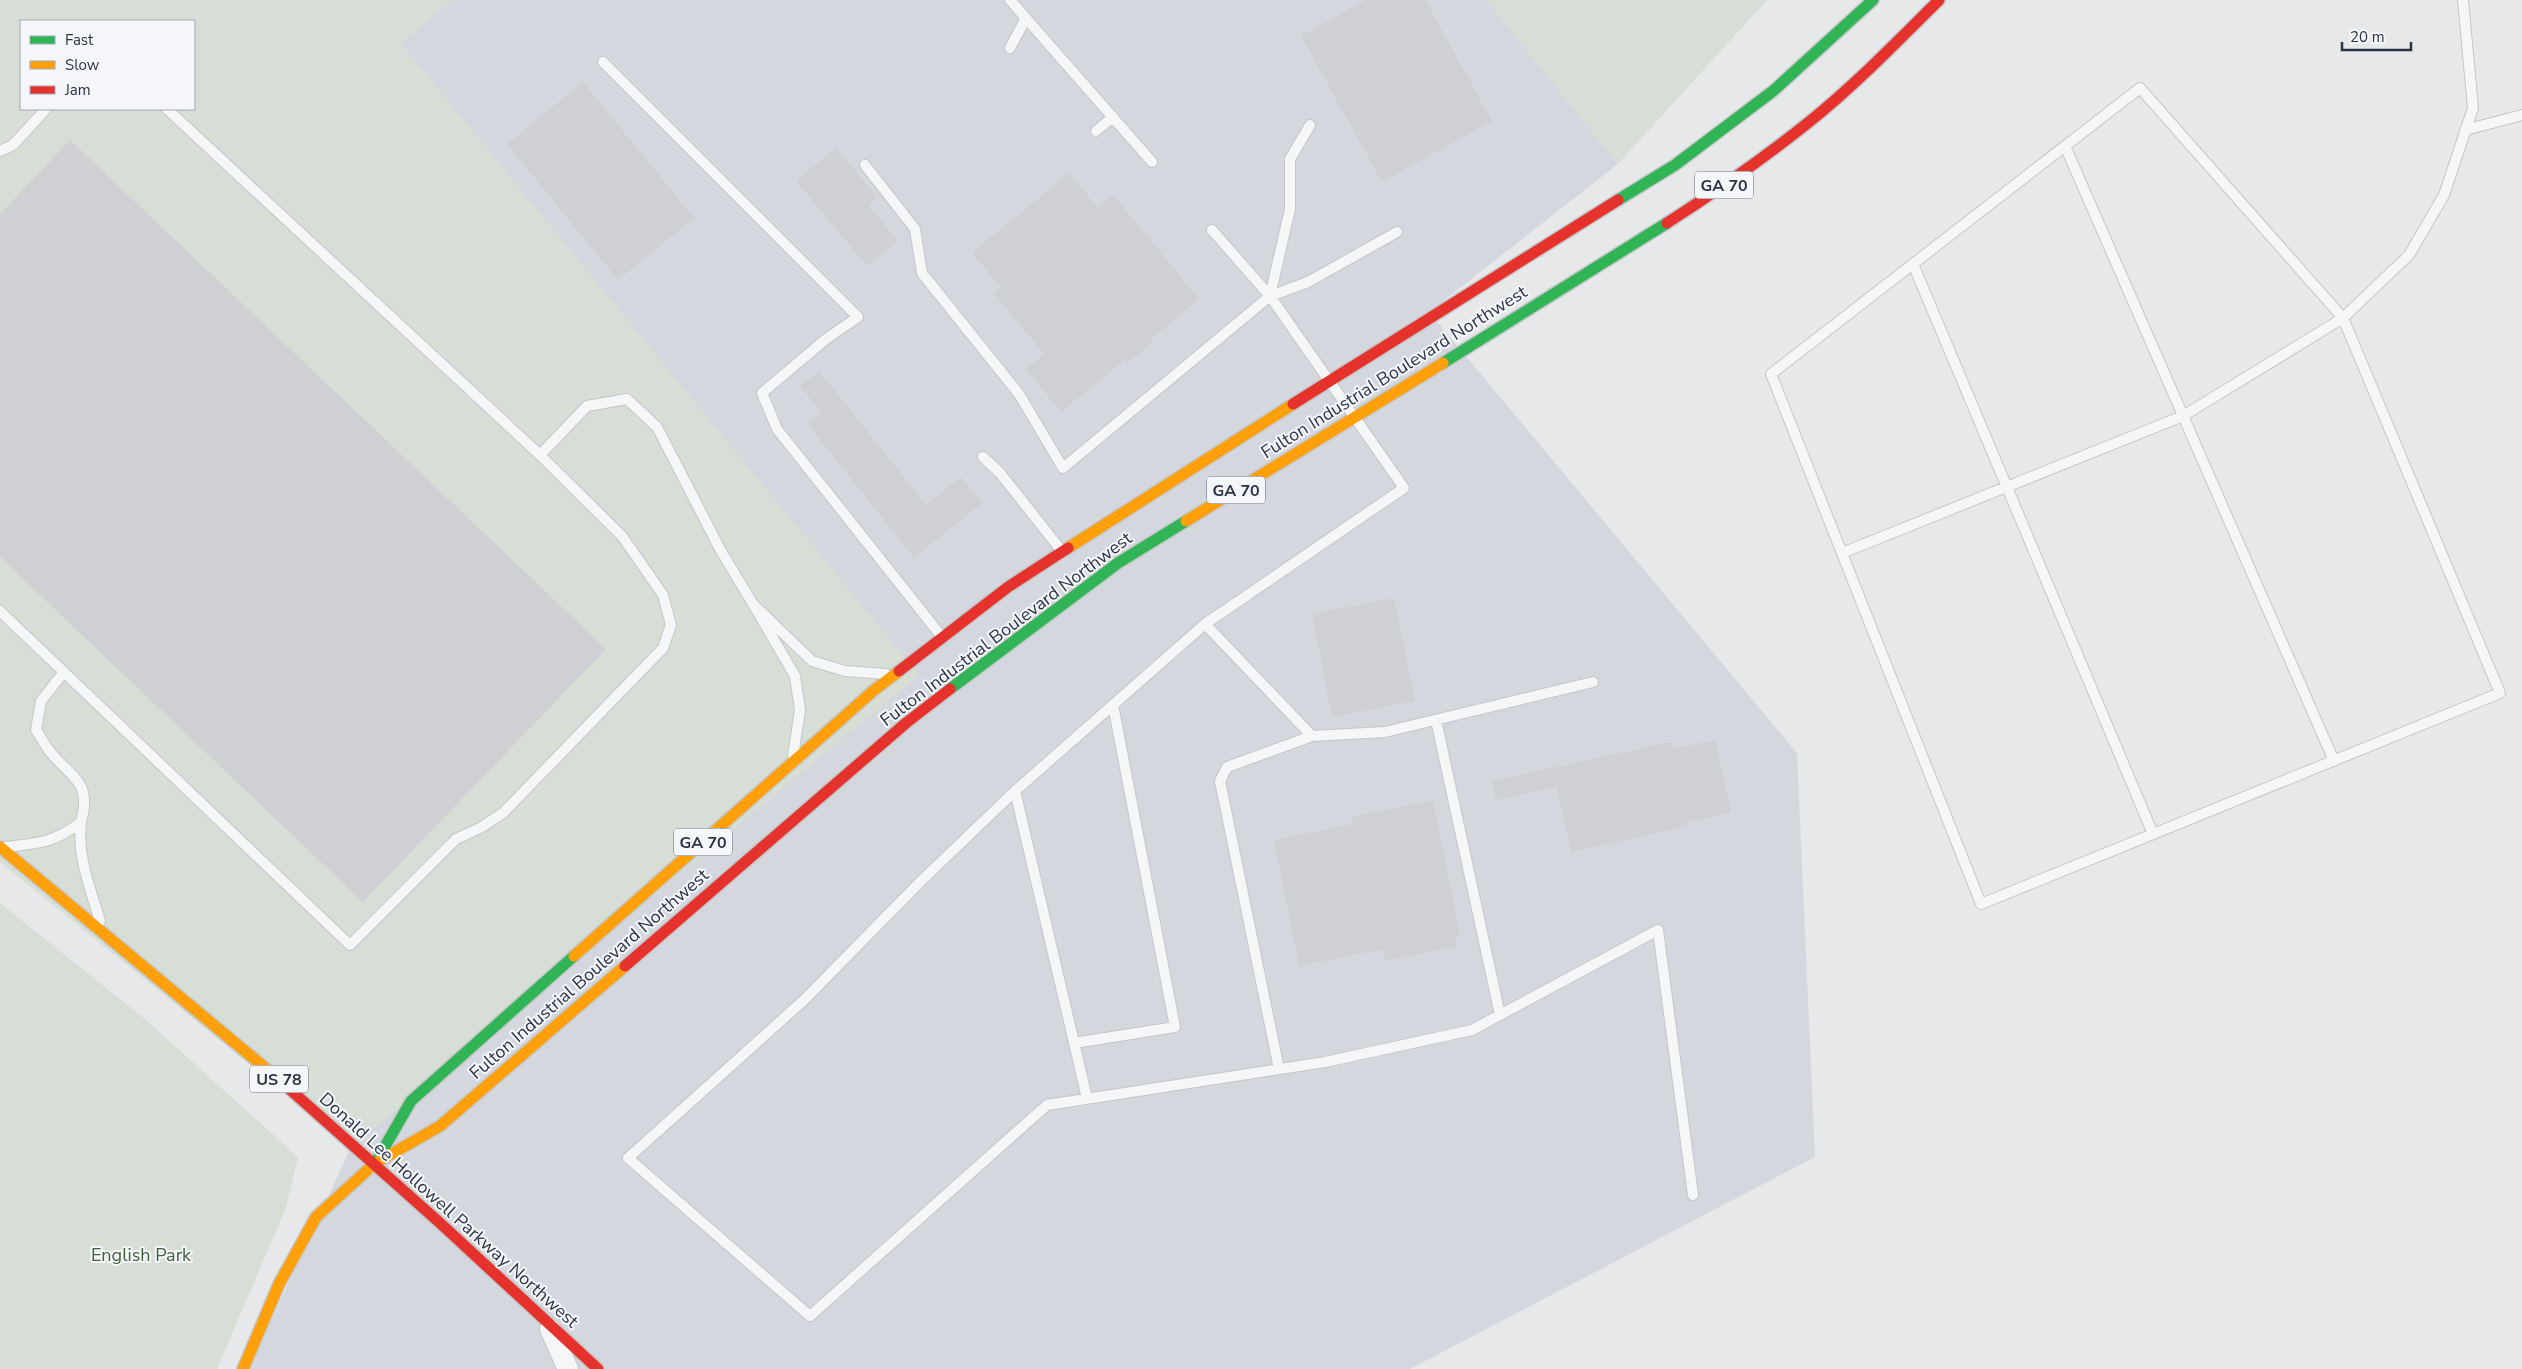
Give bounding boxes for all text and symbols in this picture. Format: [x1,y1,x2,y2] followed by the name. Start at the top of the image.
[20,20,195,110] legend
[2342,20,2411,52] scale bar
[2350,27,2385,47] text: 20 m
[65,30,94,50] text: Fast
[65,55,100,75] text: Slow
[64,80,91,100] text: Jam
[1695,172,1753,198] road number: GA 70
[1256,279,1532,464] street label: Fulton Industrial Boulevard Northwest
[1207,476,1265,504] road number: GA 70
[875,526,1137,732] street label: Fulton Industrial Boulevard Northwest
[674,829,732,856] road number: GA 70
[464,863,714,1085] street label: Fulton Industrial Boulevard Northwest
[250,1066,308,1092] road number: US 78
[314,1087,584,1333] street label: Donald Lee Hollowell Parkway Northwest
[91,1243,192,1267] park label: English Park

